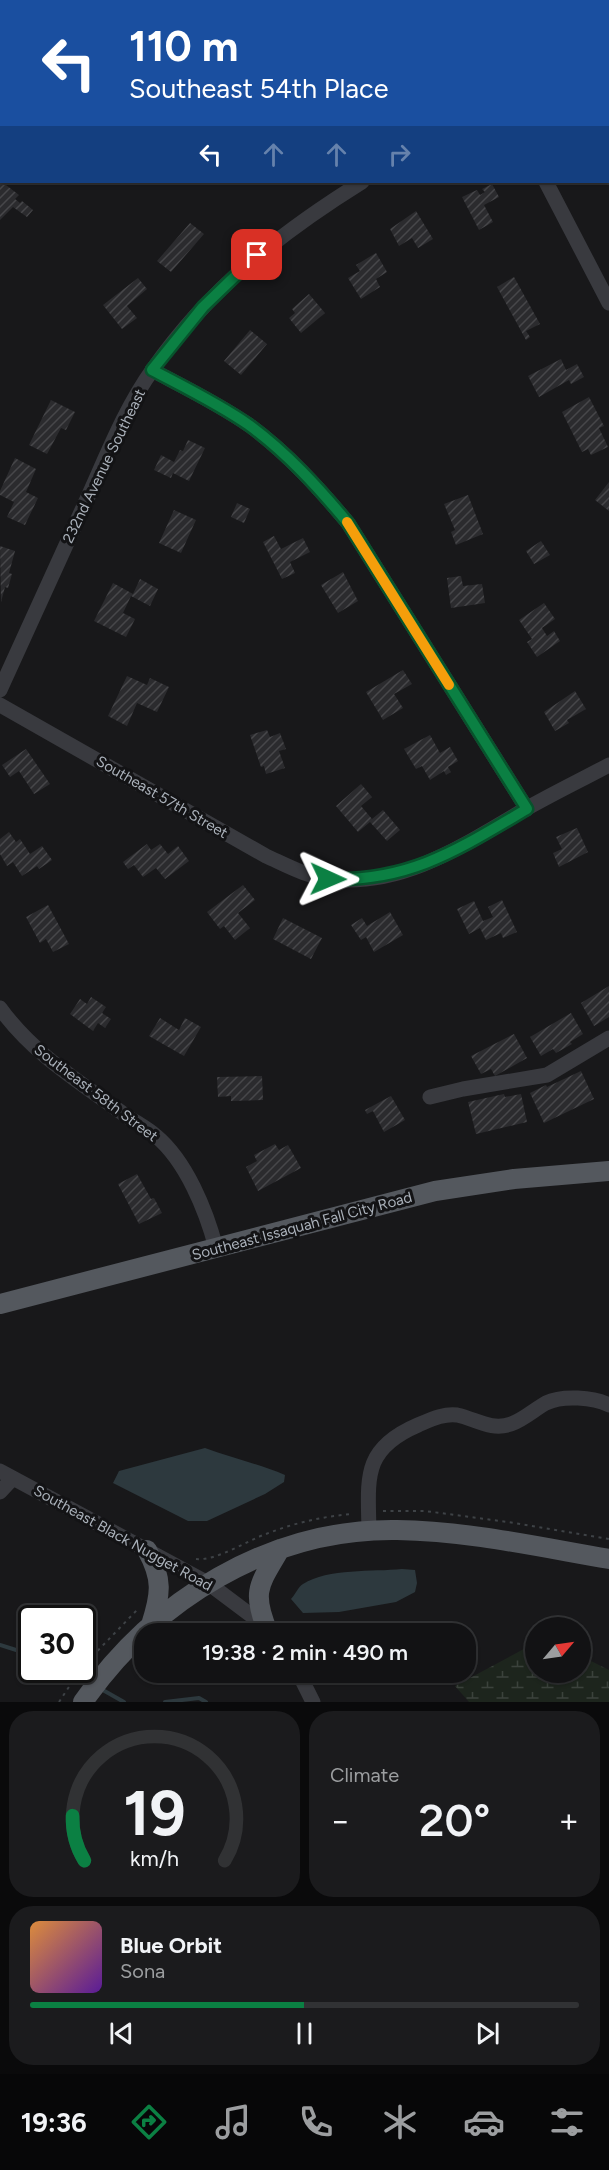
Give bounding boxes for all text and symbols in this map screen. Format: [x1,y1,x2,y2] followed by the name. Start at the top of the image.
[129,21,238,72] text: 110 m
[30,24,108,102] icon: left
[129,72,388,105] text: Southeast 54th Place
[194,138,227,171] icon: left
[257,138,290,171] icon: ahead
[320,138,353,171] icon: ahead
[383,138,416,171] icon: right
[231,229,282,280] pin
[240,238,273,271] icon: arrive
[59,386,149,546] street label: 232nd Avenue Southeast
[93,752,231,842] street label: Southeast 57th Street
[296,847,360,911] position arrow
[31,1041,162,1146] street label: Southeast 58th Street
[190,1188,414,1264] street label: Southeast Issaquah Fall City Road
[31,1481,215,1595] street label: Southeast Black Nugget Road
[18,1605,96,1683] speed limit sign: 30
[525,1617,591,1683] north arrow
[525,1617,591,1683] map controls
[202,1639,408,1666] text: 19:38 · 2 min · 490 m
[330,1763,399,1787] text: Climate
[123,1776,186,1851] text: 19
[419,1793,490,1847] text: 20°
[330,1801,351,1840] text: −
[558,1801,579,1840] text: +
[130,1846,179,1871] text: km/h
[120,1932,222,1959] text: Blue Orbit
[120,1959,165,1983] text: Sona
[105,2017,138,2050] icon: previous
[288,2017,321,2050] icon: pause
[471,2017,504,2050] icon: next
[128,2101,170,2143] icon: directions
[212,2101,254,2143] icon: music
[295,2101,337,2143] icon: phone
[379,2101,421,2143] icon: climate
[463,2101,505,2143] icon: car
[546,2101,588,2143] icon: filters
[21,2106,87,2139] text: 19:36

